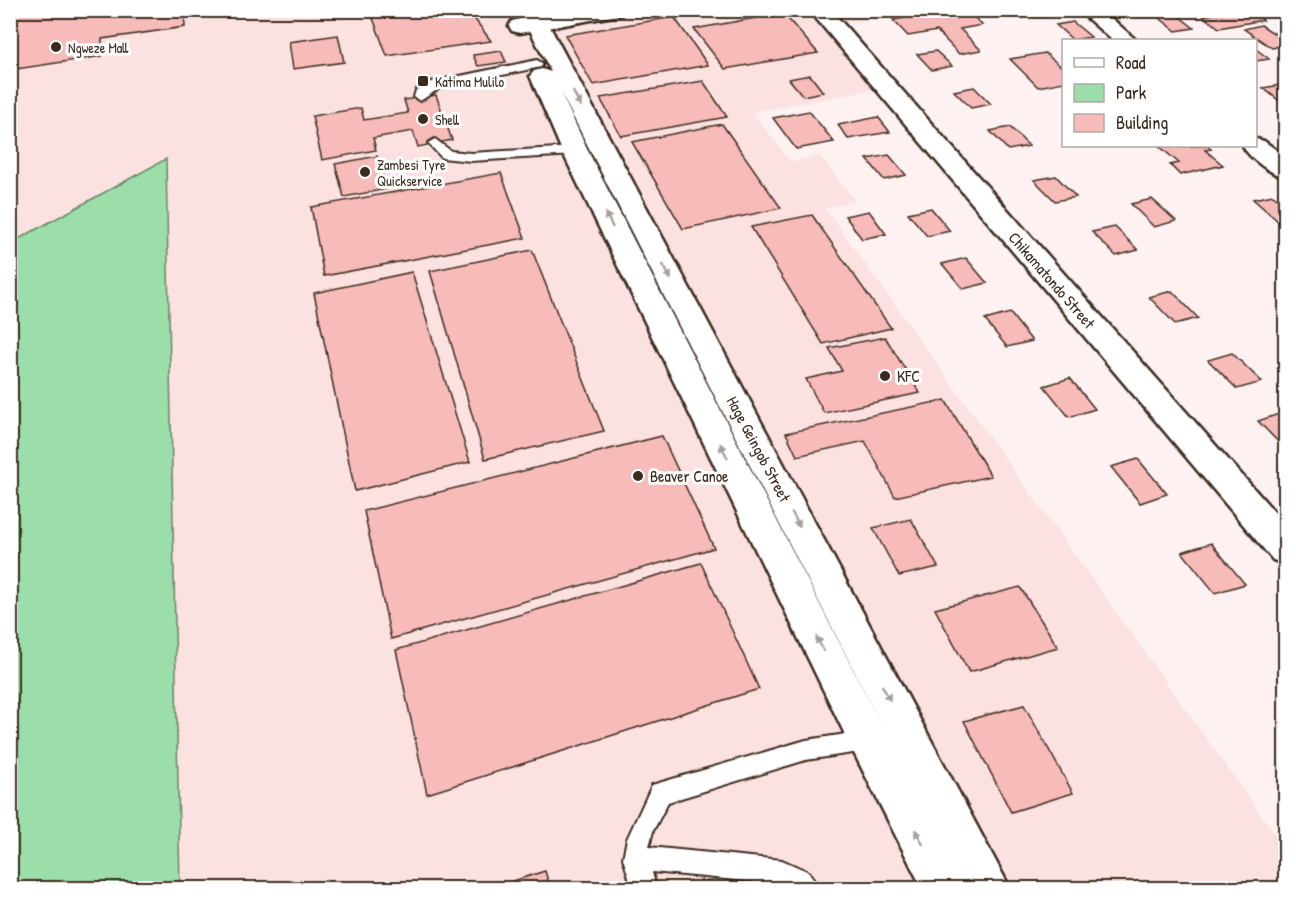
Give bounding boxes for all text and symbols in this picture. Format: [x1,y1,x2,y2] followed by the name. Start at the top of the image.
[68,38,129,58] place label: Ngweze Mall
[1062,39,1257,147] legend
[49,40,63,54] marker: Ngweze Mall
[1116,50,1146,75] text: Road
[435,72,505,91] place label: Katima Mulilo
[416,74,430,88] marker: Katima Mulilo
[1116,80,1147,105] text: Park
[572,91,582,108] one-way arrow
[435,110,460,129] place label: Shell
[1116,110,1168,135] text: Building
[416,112,430,126] marker: Shell
[377,155,446,190] place label: Zambesi Tyre Quickservice
[358,165,372,179] marker: Zambesi Tyre Quickservice
[604,212,614,229] one-way arrow
[1004,227,1101,334] street label: Chikamatondo Street
[662,264,672,281] one-way arrow
[897,365,920,387] place label: KFC
[878,369,892,383] marker: KFC
[722,392,796,506] street label: Hage Geingob Street
[719,442,729,459] one-way arrow
[650,465,729,487] place label: Beaver Canoe
[631,469,645,483] marker: Beaver Canoe
[791,511,801,528] one-way arrow
[816,636,825,653] one-way arrow
[881,684,891,701] one-way arrow
[914,828,924,845] one-way arrow

